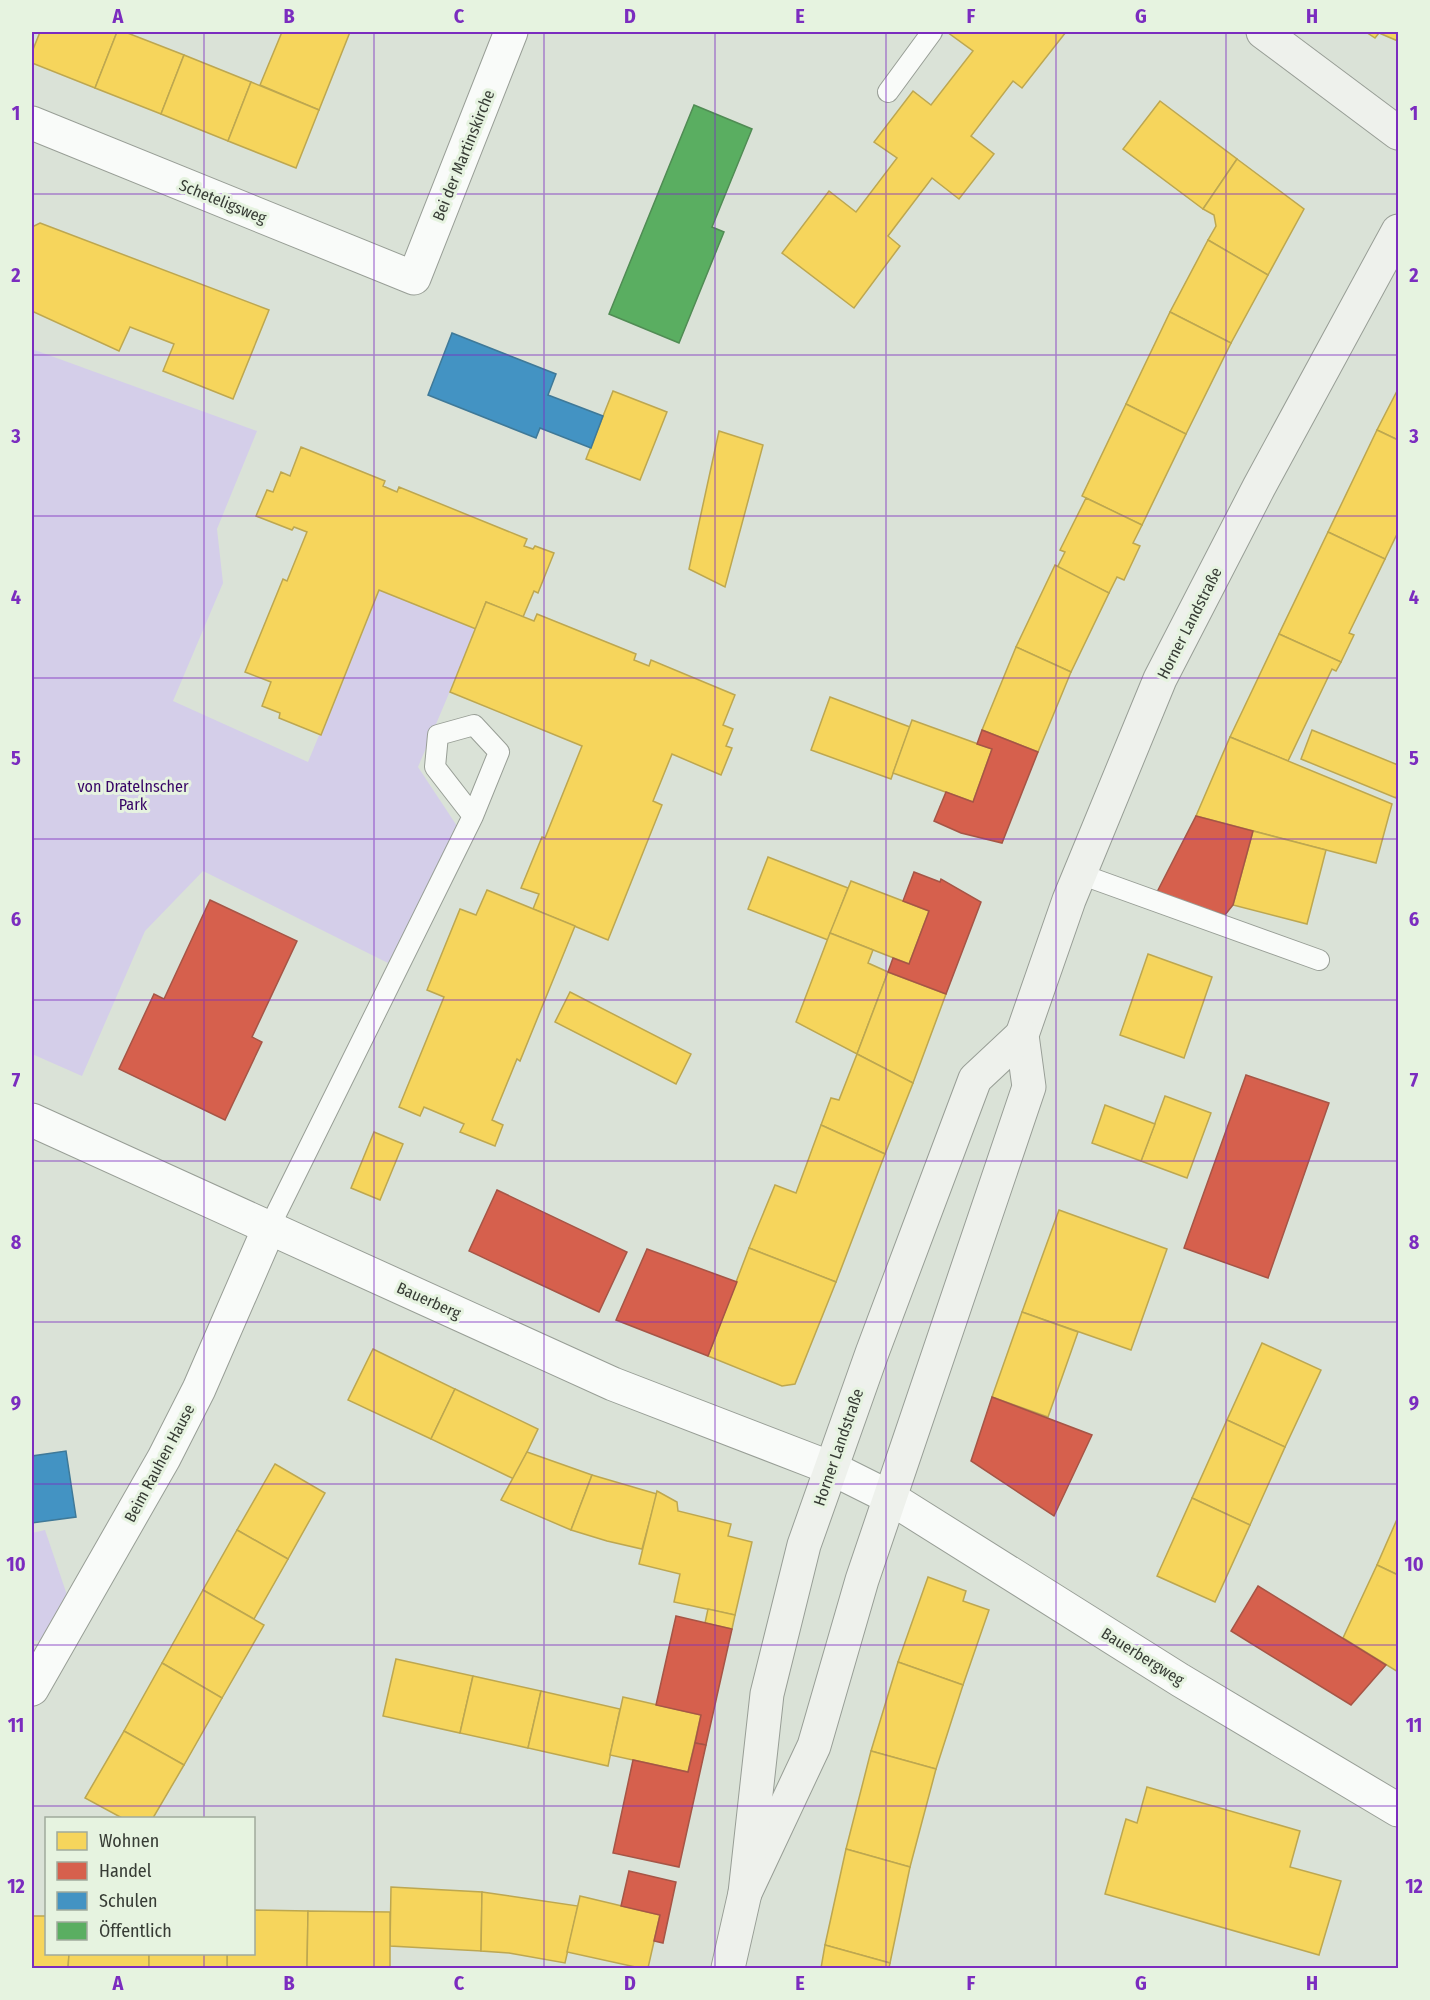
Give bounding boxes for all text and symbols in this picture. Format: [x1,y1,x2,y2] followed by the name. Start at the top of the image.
[112,4,125,28] text: A
[283,4,295,28] text: B
[454,4,465,28] text: C
[624,4,636,28] text: D
[795,4,805,28] text: E
[967,4,976,28] text: F
[1135,4,1147,28] text: G
[1306,4,1318,28] text: H
[429,87,498,223] street label: Bei der Martinskirche
[12,101,20,125] text: 1
[1410,101,1418,125] text: 1
[176,175,270,228] street label: Scheteligsweg
[10,263,21,287] text: 2
[1408,263,1419,287] text: 2
[10,424,21,448] text: 3
[1408,424,1419,448] text: 3
[1153,564,1226,682] street label: Horner Landstraße
[11,585,21,609] text: 4
[1409,585,1419,609] text: 4
[11,746,21,770] text: 5
[1409,746,1419,770] text: 5
[77,777,189,814] park label: von Dratelnscher Park
[11,907,21,931] text: 6
[1409,907,1419,931] text: 6
[12,1068,21,1092] text: 7
[1410,1068,1419,1092] text: 7
[11,1230,22,1254] text: 8
[1409,1230,1420,1254] text: 8
[394,1278,464,1323] street label: Bauerberg
[810,1386,867,1508] street label: Horner Landstraße
[11,1391,21,1415] text: 9
[1409,1391,1419,1415] text: 9
[120,1401,199,1525] street label: Beim Rauhen Hause
[6,1552,26,1576] text: 10
[1404,1552,1424,1576] text: 10
[1098,1624,1188,1690] street label: Bauerbergweg
[8,1713,24,1737] text: 11
[1406,1713,1422,1737] text: 11
[45,1817,255,1955] legend
[99,1830,159,1852] text: Wohnen
[99,1860,152,1882] text: Handel
[7,1874,25,1898] text: 12
[1405,1874,1423,1898] text: 12
[99,1890,158,1912] text: Schulen
[99,1920,172,1942] text: Öffentlich
[112,1971,125,1995] text: A
[283,1971,295,1995] text: B
[454,1971,465,1995] text: C
[624,1971,636,1995] text: D
[795,1971,805,1995] text: E
[967,1971,976,1995] text: F
[1135,1971,1147,1995] text: G
[1306,1971,1318,1995] text: H

